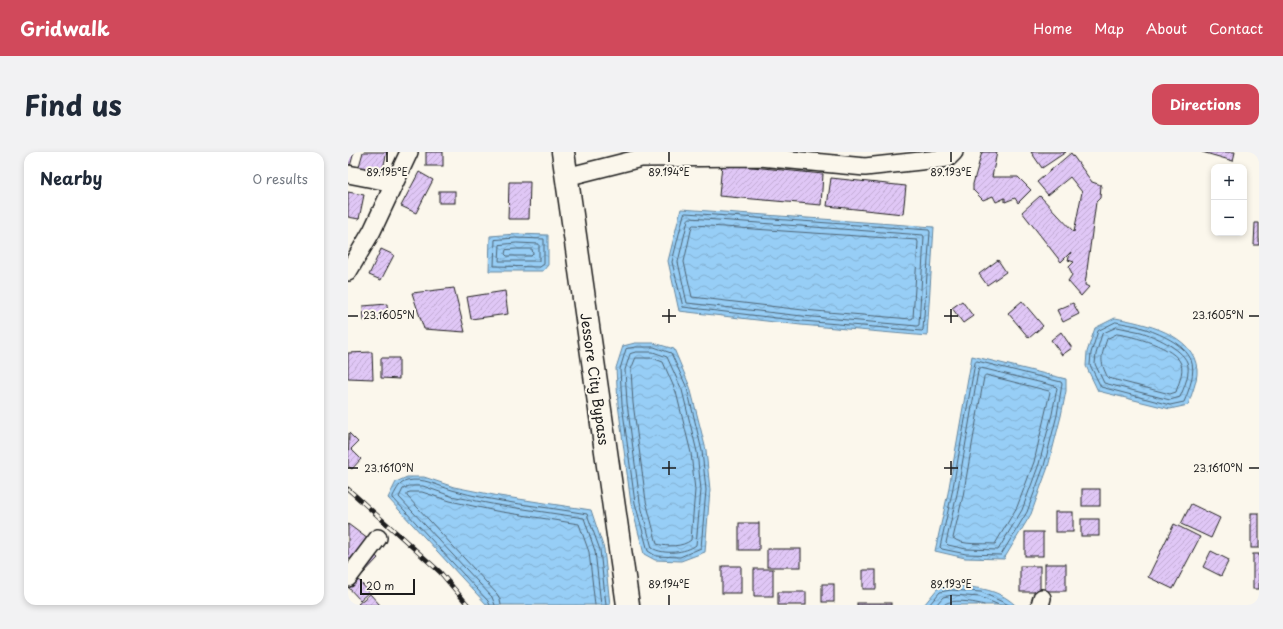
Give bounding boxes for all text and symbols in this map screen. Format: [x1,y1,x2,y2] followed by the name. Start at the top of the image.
[20,14,110,42] text: Gridwalk
[1033,18,1072,39] text: Home
[1094,18,1124,39] text: Map
[1146,18,1187,39] text: About
[1209,18,1263,39] text: Contact
[24,83,122,126] text: Find us
[1152,84,1259,125] button: Directions
[366,164,408,179] text: 89.195°E
[648,164,690,179] text: 89.194°E
[930,164,972,179] text: 89.193°E
[1211,164,1247,236] map controls
[1211,164,1247,200] button: +
[40,165,102,191] text: Nearby
[253,169,308,188] text: 0 results
[1211,200,1247,236] button: −
[363,307,415,322] text: 23.1605°N
[1192,307,1244,322] text: 23.1605°N
[575,311,615,447] street label: Jessore City Bypass
[364,460,414,475] text: 23.1610°N
[1193,460,1243,475] text: 23.1610°N
[648,576,690,591] text: 89.194°E
[930,576,972,591] text: 89.193°E
[360,577,415,596] scale bar
[366,577,394,594] text: 20 m

